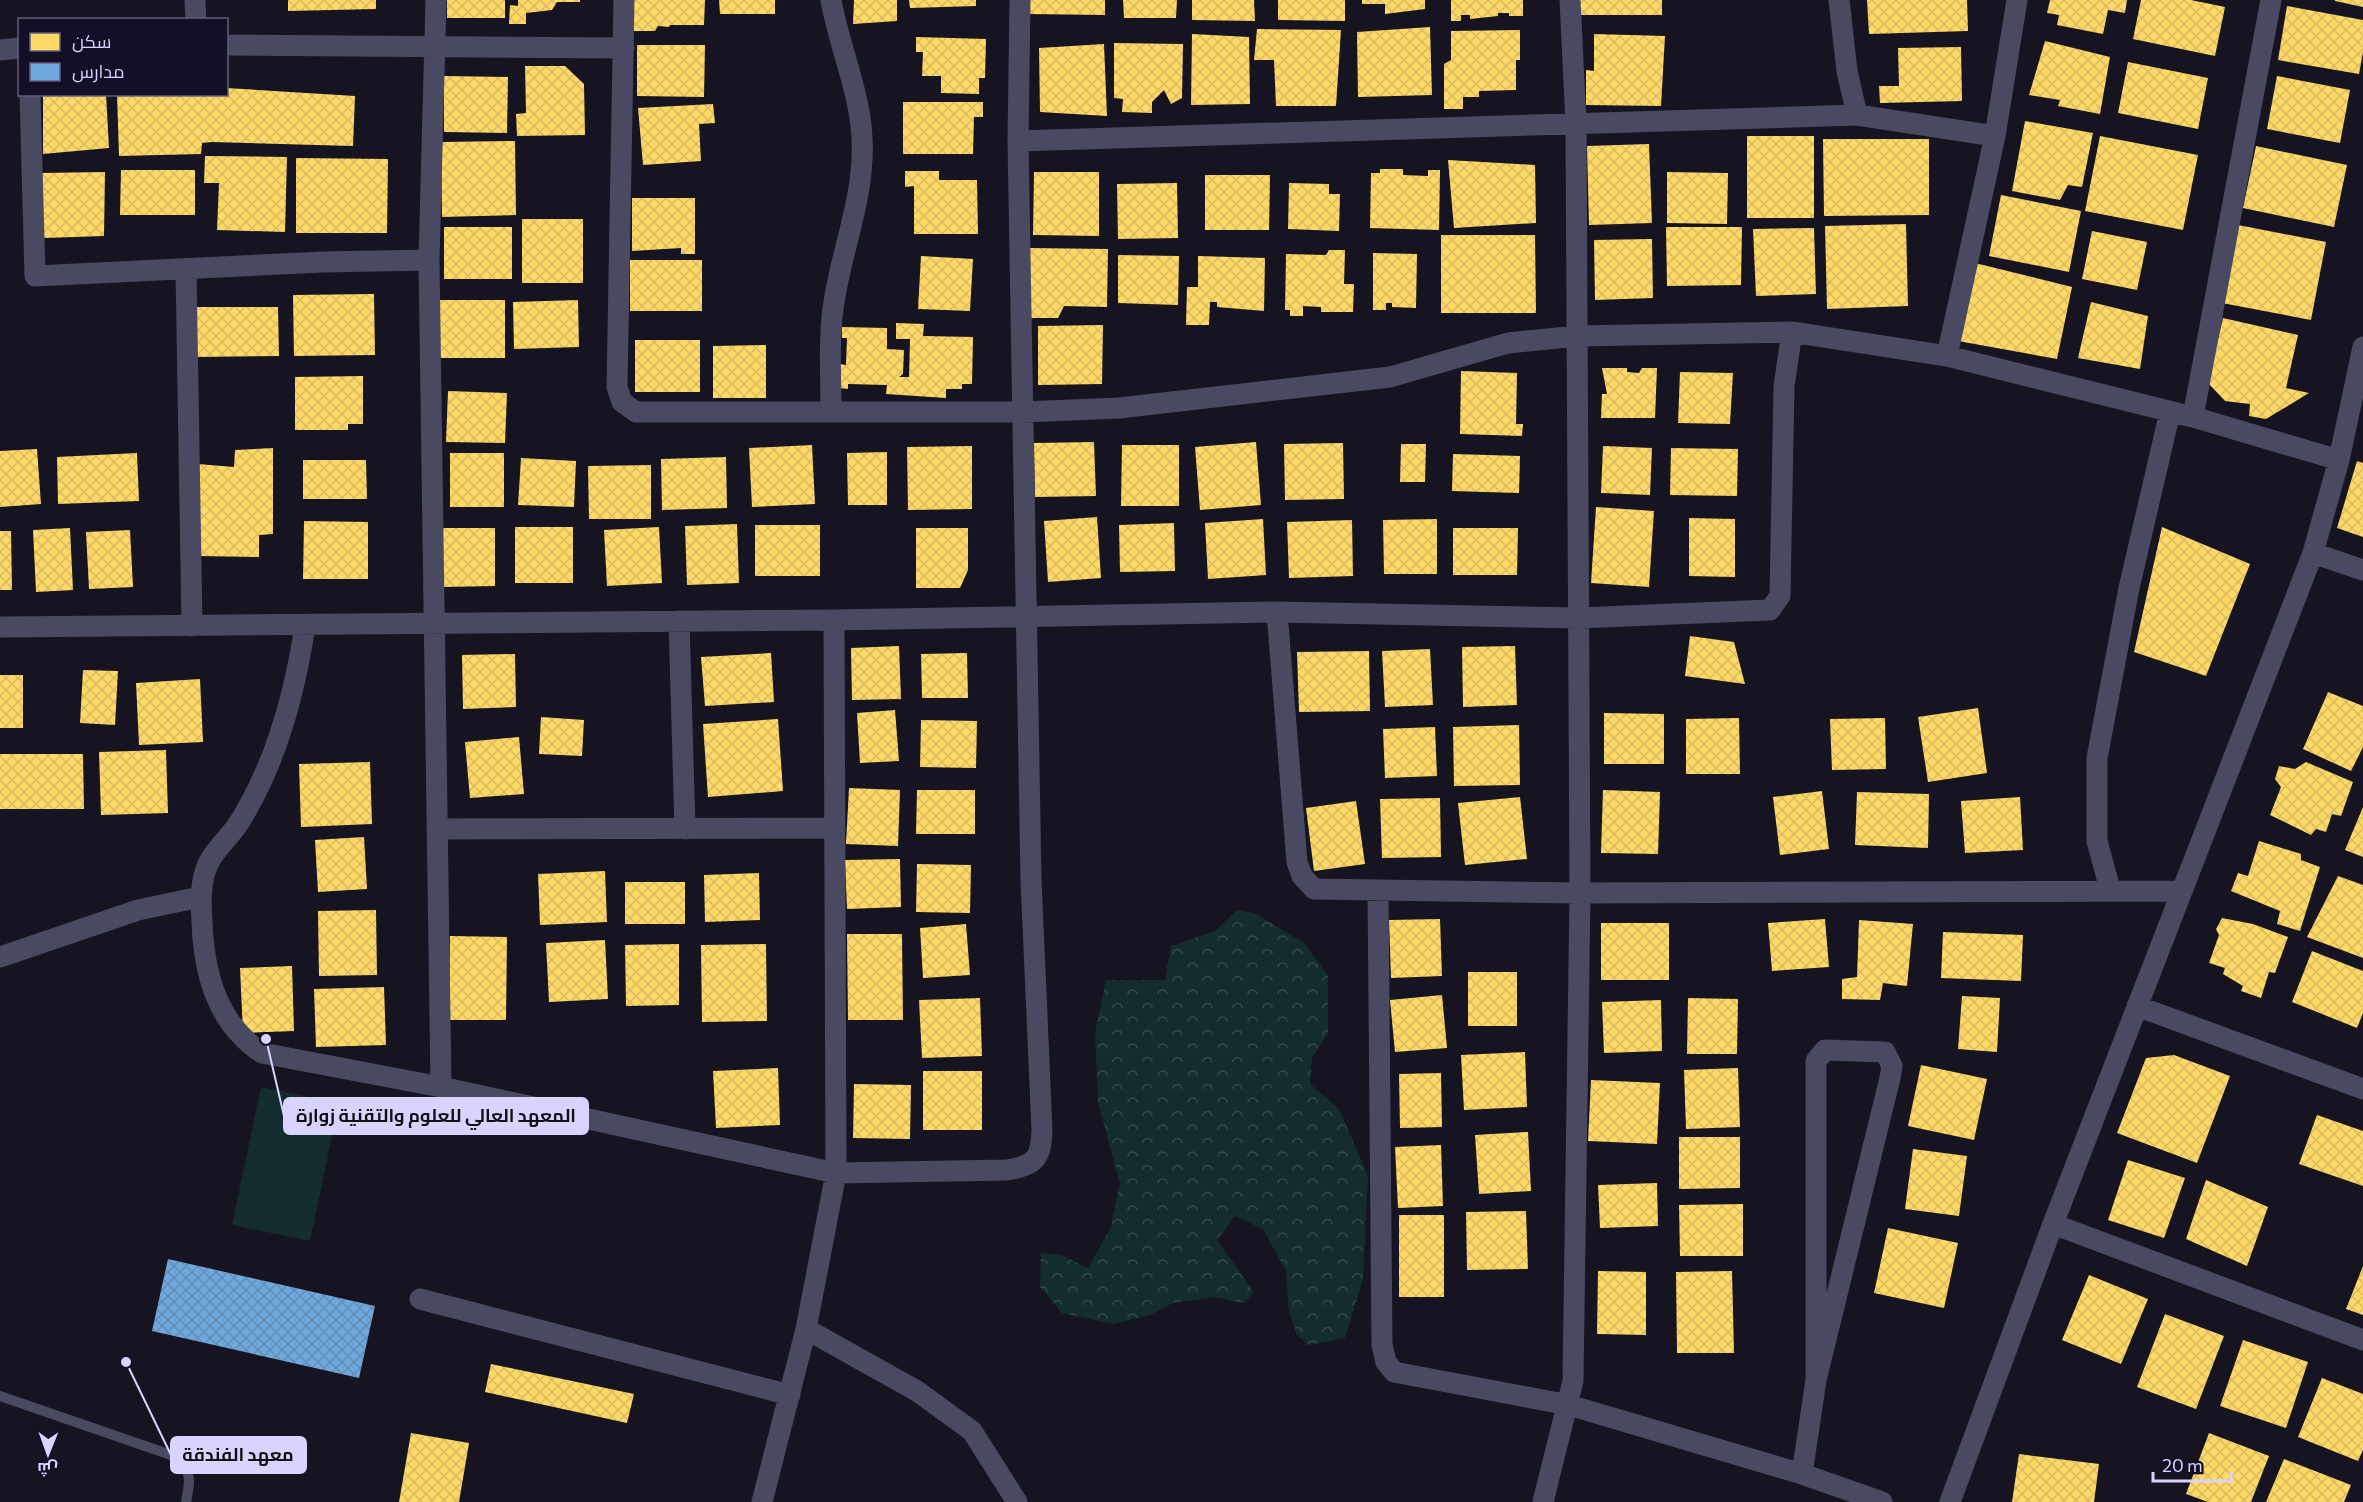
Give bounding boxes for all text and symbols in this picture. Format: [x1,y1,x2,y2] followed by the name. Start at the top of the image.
[18,18,228,96] legend
[72,30,111,53] text: سكن
[72,60,125,83] text: مدارس
[284,1098,588,1134] callout: المعهد العالي للعلوم والتقنية زوارة
[296,1104,576,1131] text: المعهد العالي للعلوم والتقنية زوارة
[18,1424,78,1484] north arrow
[171,1437,306,1473] callout: معهد الفندقة
[182,1443,294,1466] text: معهد الفندقة
[2153,1445,2231,1483] scale bar
[2162,1454,2203,1476] text: 20 m
[37,1459,58,1479] text: ش

